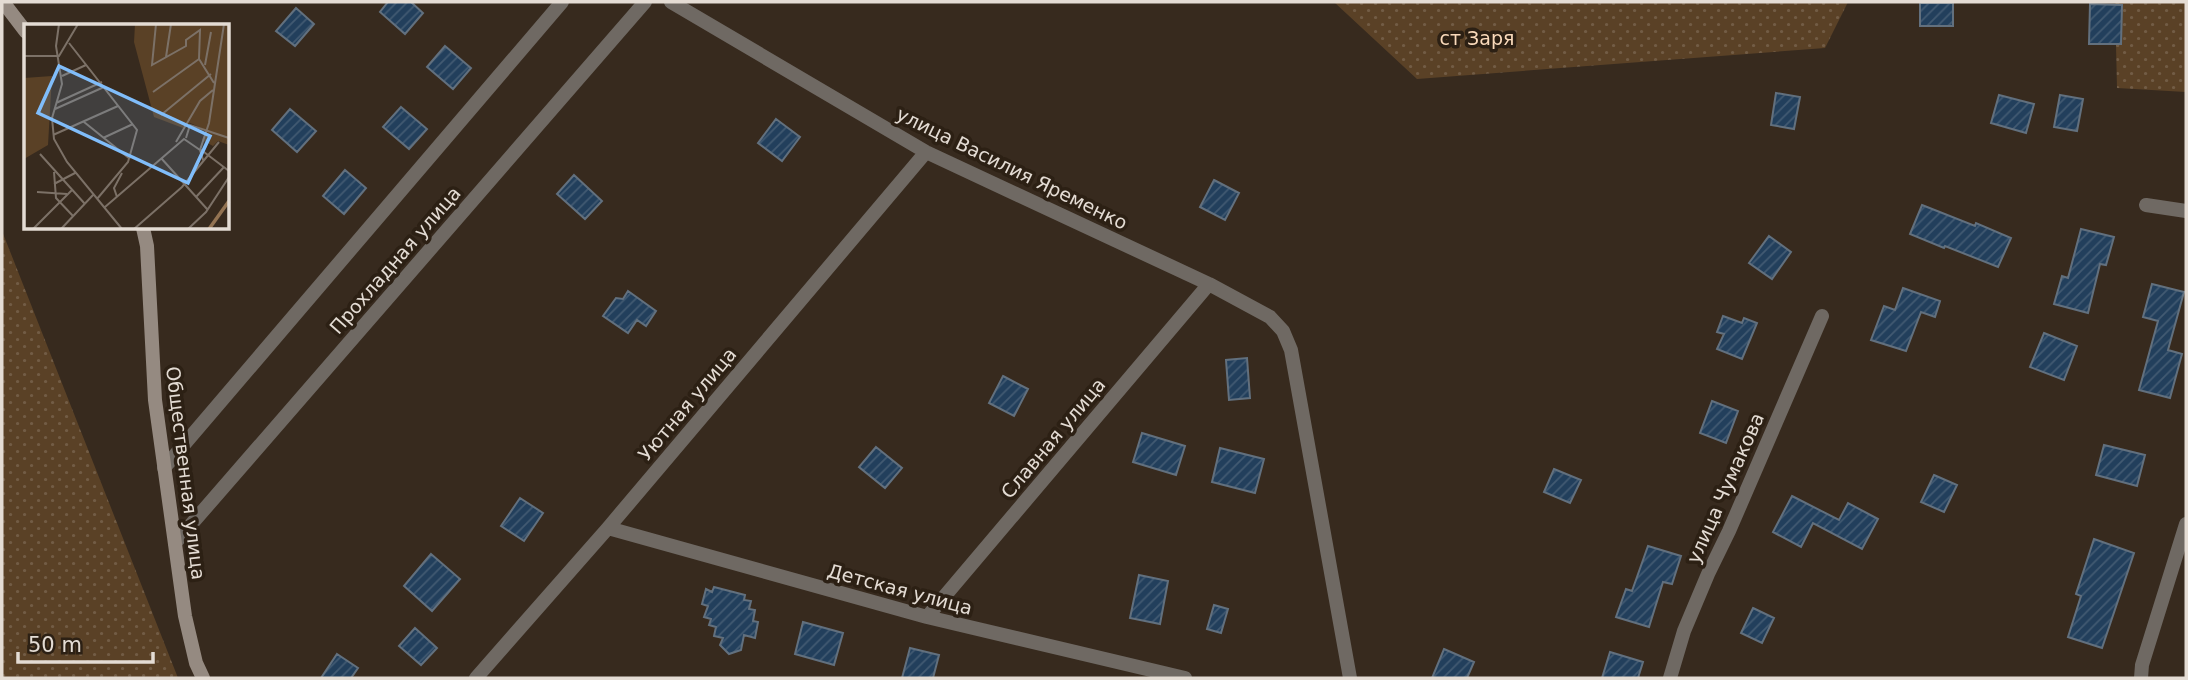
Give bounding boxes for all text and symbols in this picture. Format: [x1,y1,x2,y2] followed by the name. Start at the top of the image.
[24,24,229,229] inset map
[1440,27,1514,49] park label: ст Заря
[893,102,1131,234] street label: улица Василия Яременко
[325,182,465,338] street label: Прохладная улица
[633,343,741,465] street label: Уютная улица
[162,365,210,581] street label: Общественная улица
[996,373,1110,503] street label: Славная улица
[1682,409,1768,567] street label: улица Чумакова
[825,559,975,619] street label: Детская улица
[18,620,152,664] scale bar
[28,633,82,657] text: 50 m

